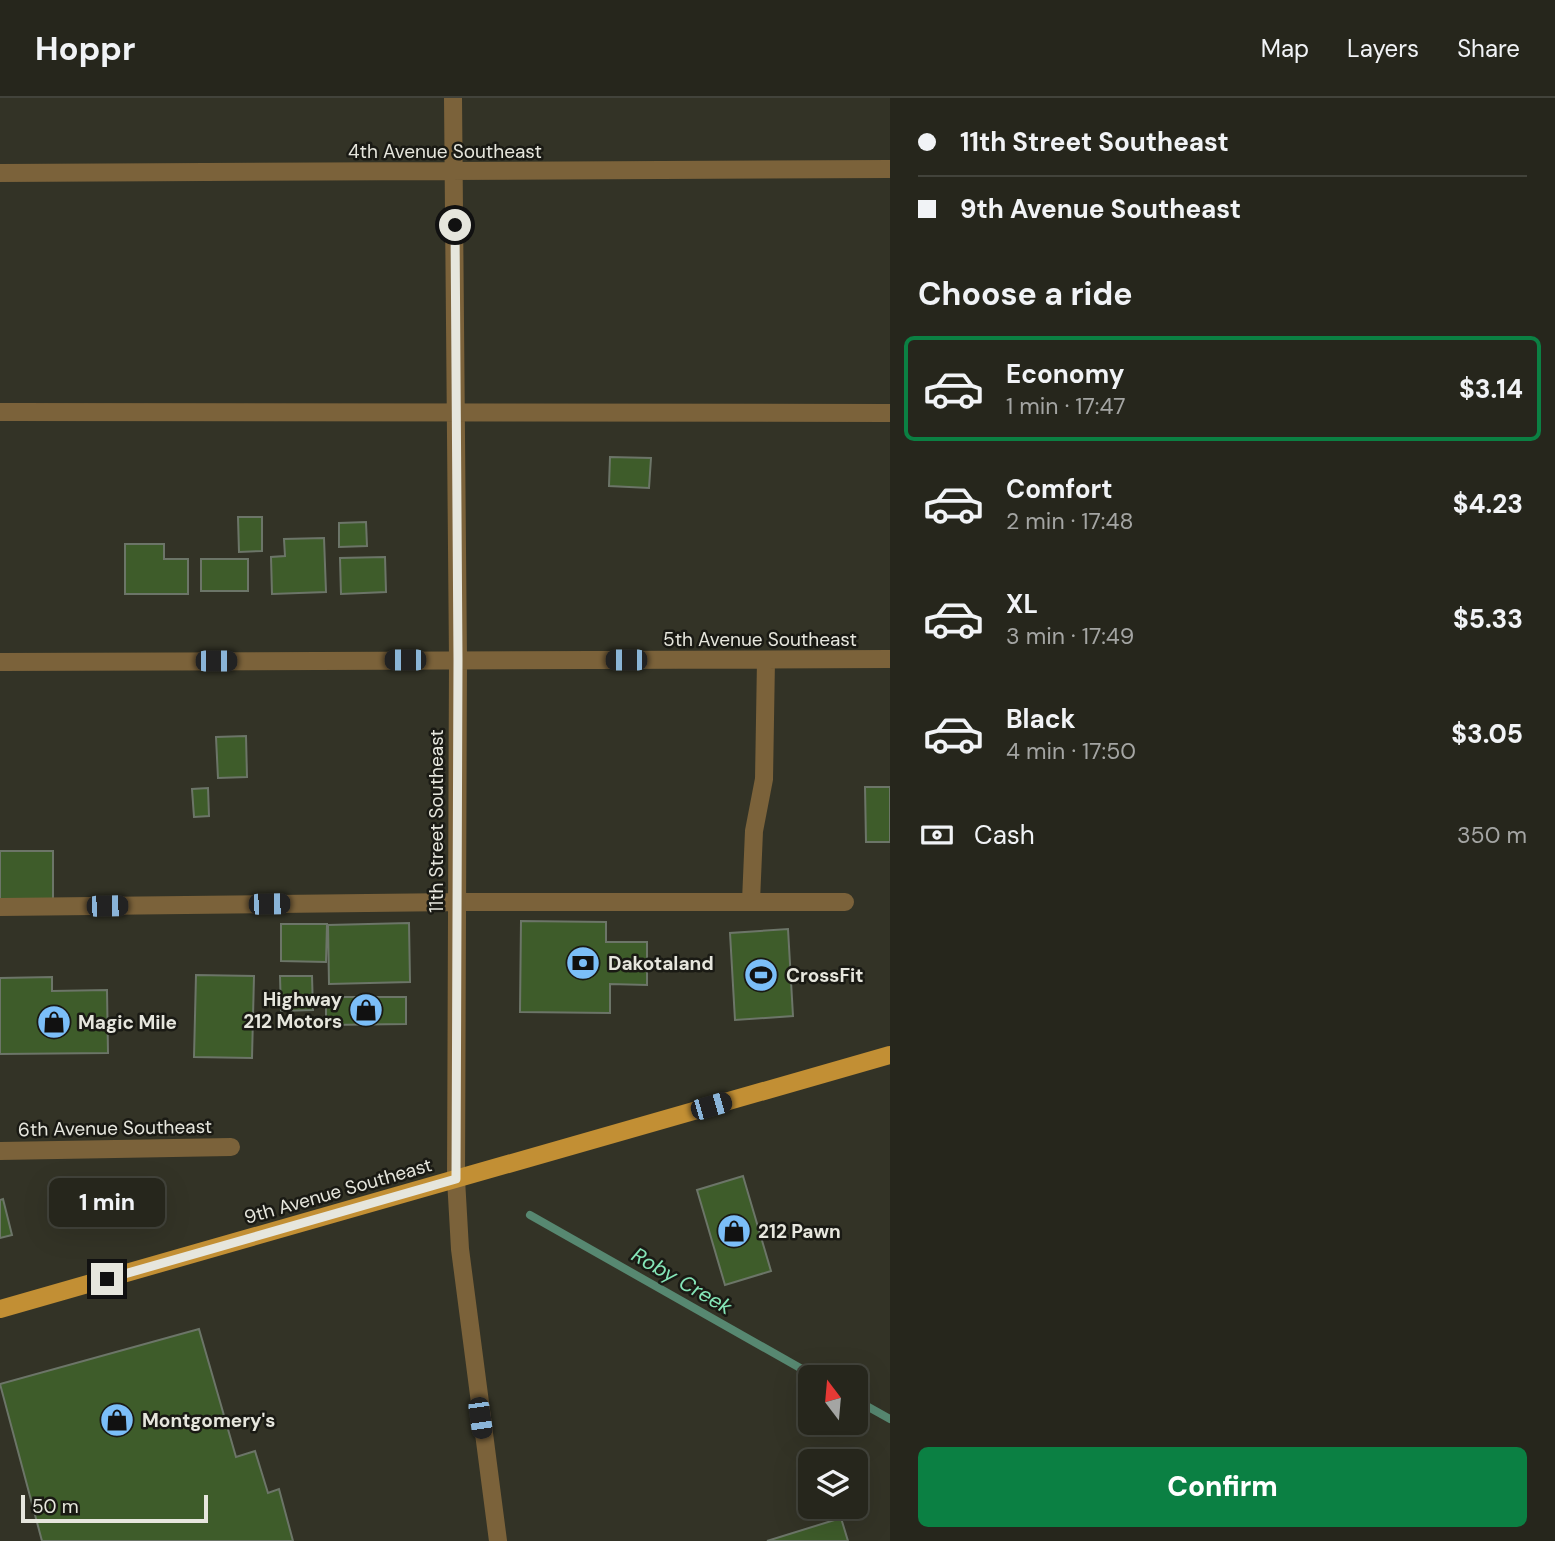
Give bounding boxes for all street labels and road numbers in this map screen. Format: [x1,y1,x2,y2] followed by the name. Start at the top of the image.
[348,139,542,164] street label: 4th Avenue Southeast
[663,627,857,652] street label: 5th Avenue Southeast
[424,729,449,913] street label: 11th Street Southeast
[18,1114,212,1142] street label: 6th Avenue Southeast
[241,1152,435,1230] street label: 9th Avenue Southeast

